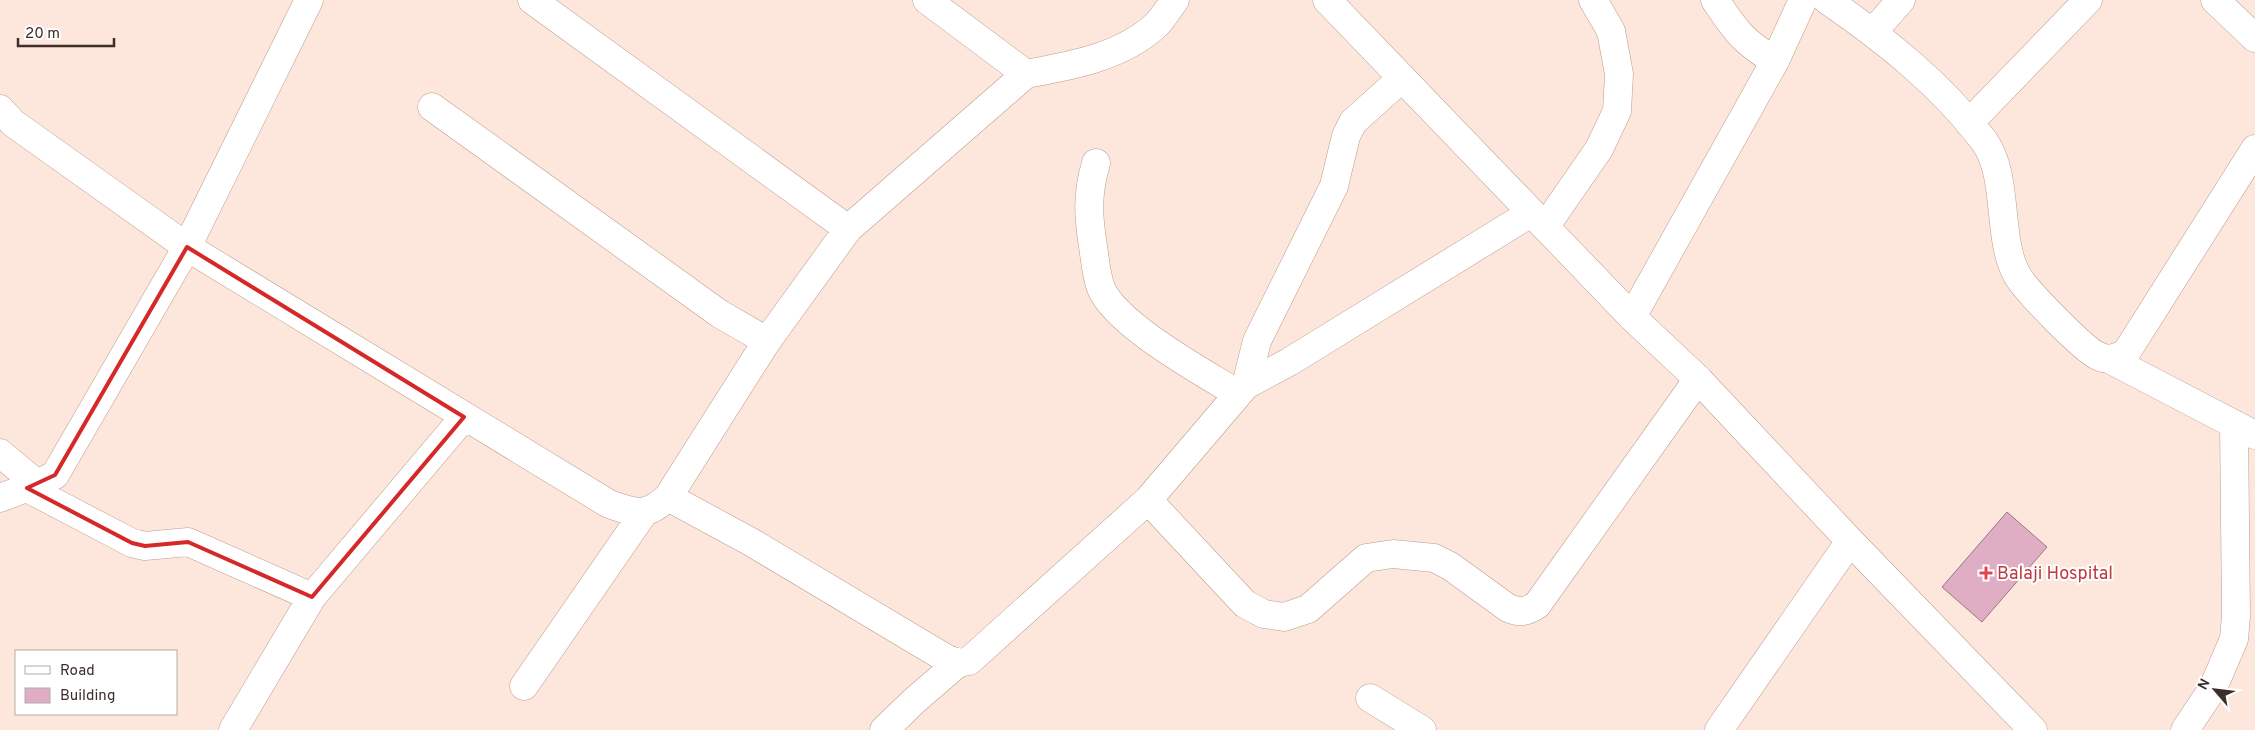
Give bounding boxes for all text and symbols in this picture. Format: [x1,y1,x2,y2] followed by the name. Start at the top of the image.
[18,15,114,47] scale bar
[25,25,60,44] text: 20 m
[1997,563,2113,586] place label: Balaji Hospital
[1979,566,1993,580] marker: Balaji Hospital
[15,650,178,715] legend
[60,662,95,681] text: Road
[2190,665,2240,715] north arrow
[2195,676,2215,693] text: N
[60,687,115,706] text: Building

